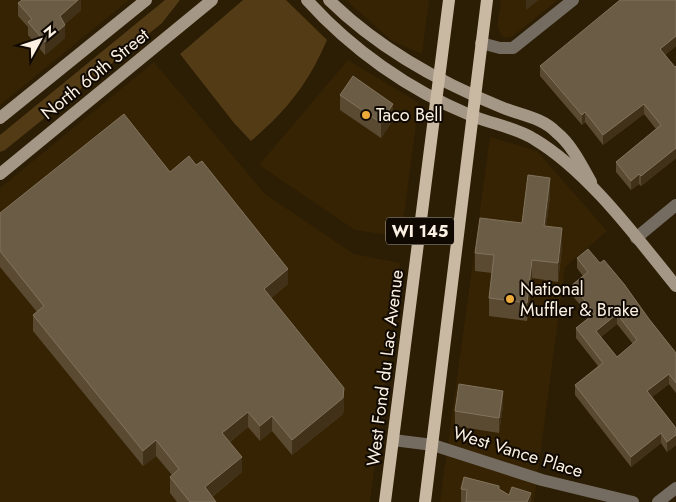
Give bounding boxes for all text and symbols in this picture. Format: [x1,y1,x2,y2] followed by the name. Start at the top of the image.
[15,15,65,65] north arrow
[37,24,153,124] street label: North 60th Street
[376,102,443,128] place label: Taco Bell
[360,109,372,121] marker: Taco Bell
[386,218,454,245] road number: WI 145
[360,268,410,468] street label: West Fond du Lac Avenue
[520,276,639,323] place label: National Muffler & Brake
[504,293,516,305] marker: National Muffler & Brake
[450,420,586,484] street label: West Vance Place

